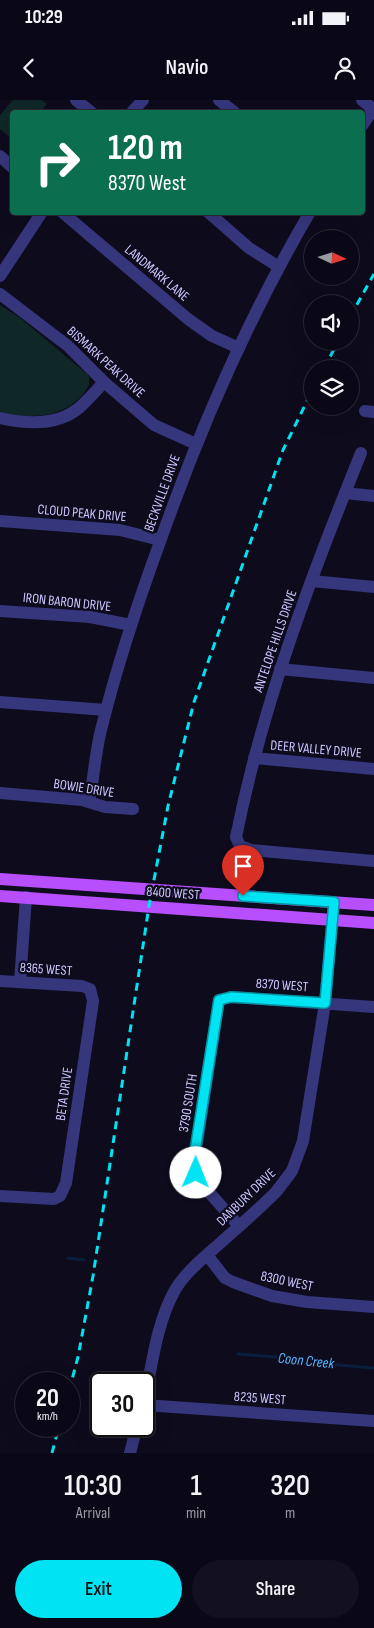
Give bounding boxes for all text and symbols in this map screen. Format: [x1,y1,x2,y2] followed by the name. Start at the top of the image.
[25,6,63,29] text: 10:29
[15,54,43,82] icon: back
[166,54,208,81] text: Navio
[331,54,359,82] icon: person
[108,127,183,170] text: 120 m
[25,130,90,195] icon: right
[108,170,186,197] text: 8370 West
[304,230,359,285] north arrow
[304,230,359,415] map controls
[121,241,193,305] street label: LANDMARK LANE
[304,295,359,350] button: sound
[64,323,149,402] street label: BISMARK PEAK DRIVE
[304,360,359,415] button: layers
[140,452,184,534] street label: BECKVILLE DRIVE
[37,501,127,525] street label: CLOUD PEAK DRIVE
[249,587,301,695] street label: ANTELOPE HILLS DRIVE
[22,589,112,615] street label: IRON BARON DRIVE
[270,737,363,761] street label: DEER VALLEY DRIVE
[52,775,116,801] street label: BOWIE DRIVE
[222,845,264,896] pin
[229,852,257,880] icon: arrive
[146,883,201,903] street label: 8400 WEST
[19,959,73,979] street label: 8365 WEST
[255,975,309,995] street label: 8370 WEST
[52,1066,76,1122] street label: BETA DRIVE
[175,1073,201,1133] street label: 3790 SOUTH
[169,1146,221,1198] position arrow
[213,1164,279,1229] street label: DANBURY DRIVE
[259,1267,315,1295] street label: 8300 WEST
[277,1349,335,1373] water label: Coon Creek
[90,1372,155,1437] speed limit sign: 30
[36,1383,59,1414] text: 20
[233,1388,287,1408] street label: 8235 WEST
[37,1409,58,1424] text: km/h
[64,1468,122,1504] text: 10:30
[190,1468,202,1504] text: 1
[270,1468,310,1504] text: 320
[76,1504,110,1523] text: Arrival
[186,1504,206,1523] text: min
[285,1504,295,1523] text: m
[15,1560,182,1618] button: Exit
[192,1560,359,1618] button: Share

